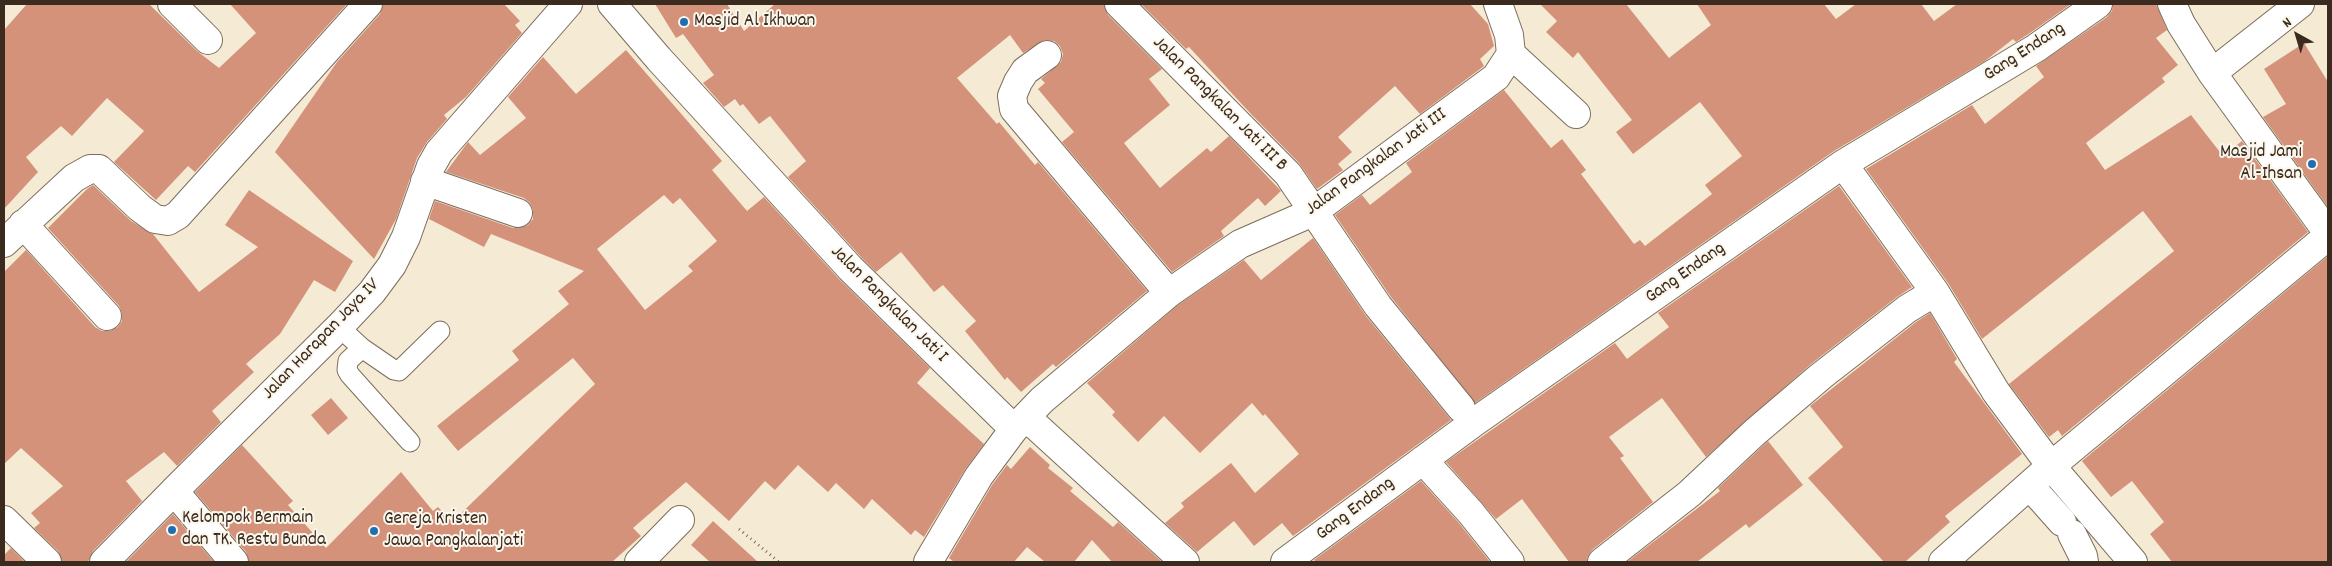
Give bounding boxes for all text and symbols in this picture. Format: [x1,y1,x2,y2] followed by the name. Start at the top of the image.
[2272,10,2322,60] north arrow
[694,11,815,33] place label: Masjid Al Ikhwan
[2279,13,2297,33] text: N
[678,16,690,28] marker: Masjid Al Ikhwan
[1980,18,2070,88] street label: Gang Endang
[1147,33,1291,177] street label: Jalan Pangkalan Jati III B
[1302,104,1452,222] street label: Jalan Pangkalan Jati III
[2220,142,2302,186] place label: Masjid Jami Al-Ihsan
[2306,158,2318,170] marker: Masjid Jami Al-Ihsan
[1642,238,1730,310] street label: Gang Endang
[824,241,952,369] street label: Jalan Pangkalan Jati I
[258,275,386,405] street label: Jalan Harapan Jaya IV
[1312,473,1400,547] street label: Gang Endang
[182,508,326,552] place label: Kelompok Bermain dan TK. Restu Bunda
[384,509,523,553] place label: Gereja Kristen Jawa Pangkalanjati
[166,524,178,536] marker: Kelompok Bermain dan TK. Restu Bunda
[368,525,380,537] marker: Gereja Kristen Jawa Pangkalanjati

